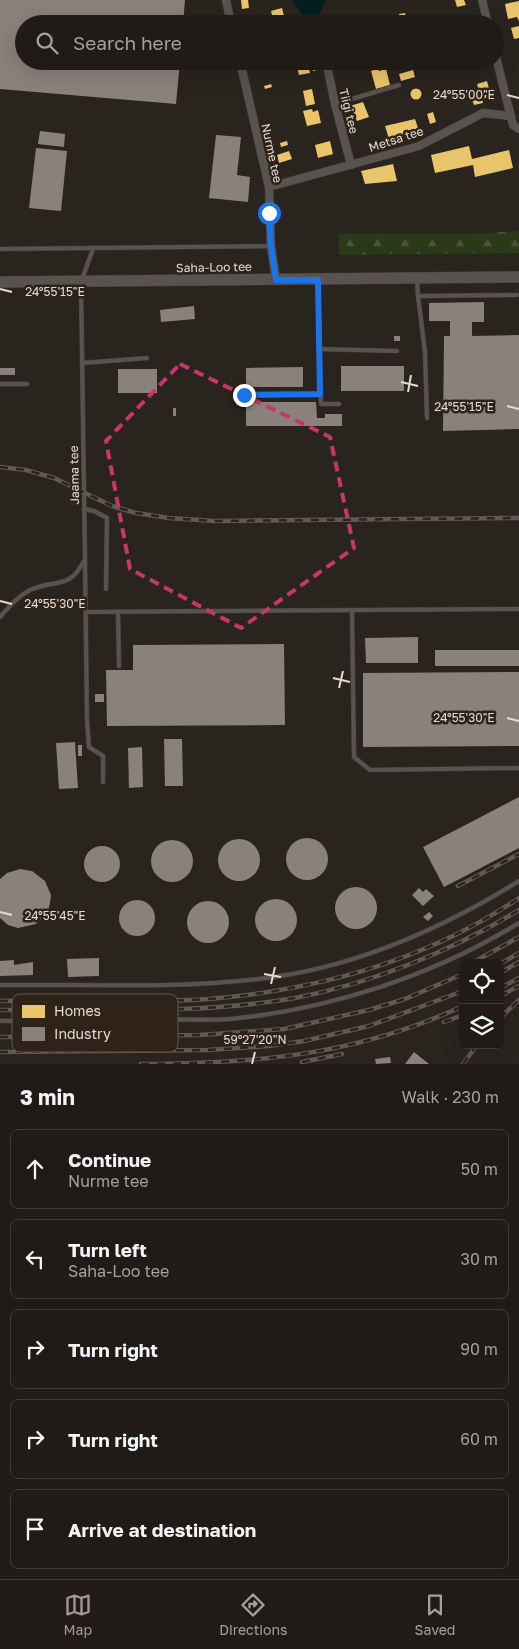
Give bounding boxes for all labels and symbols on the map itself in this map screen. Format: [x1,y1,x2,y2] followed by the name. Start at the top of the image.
[336,87,362,135] street label: Tiigi tee
[433,87,495,102] text: 24°55'00"E
[258,122,286,184] street label: Nurme tee
[367,123,425,155] street label: Metsa tee
[258,202,281,225] route start
[176,259,252,275] street label: Saha-Loo tee
[25,284,85,299] text: 24°55'15"E
[233,384,256,407] route end
[434,399,494,414] text: 24°55'15"E
[66,445,82,505] street label: Jaama tee
[24,596,86,611] text: 24°55'30"E
[433,710,495,725] text: 24°55'30"E
[24,908,86,923] text: 24°55'45"E
[12,994,178,1052] legend
[54,1002,101,1019] text: Homes
[54,1025,111,1042] text: Industry
[223,1032,287,1047] text: 59°27'20"N

